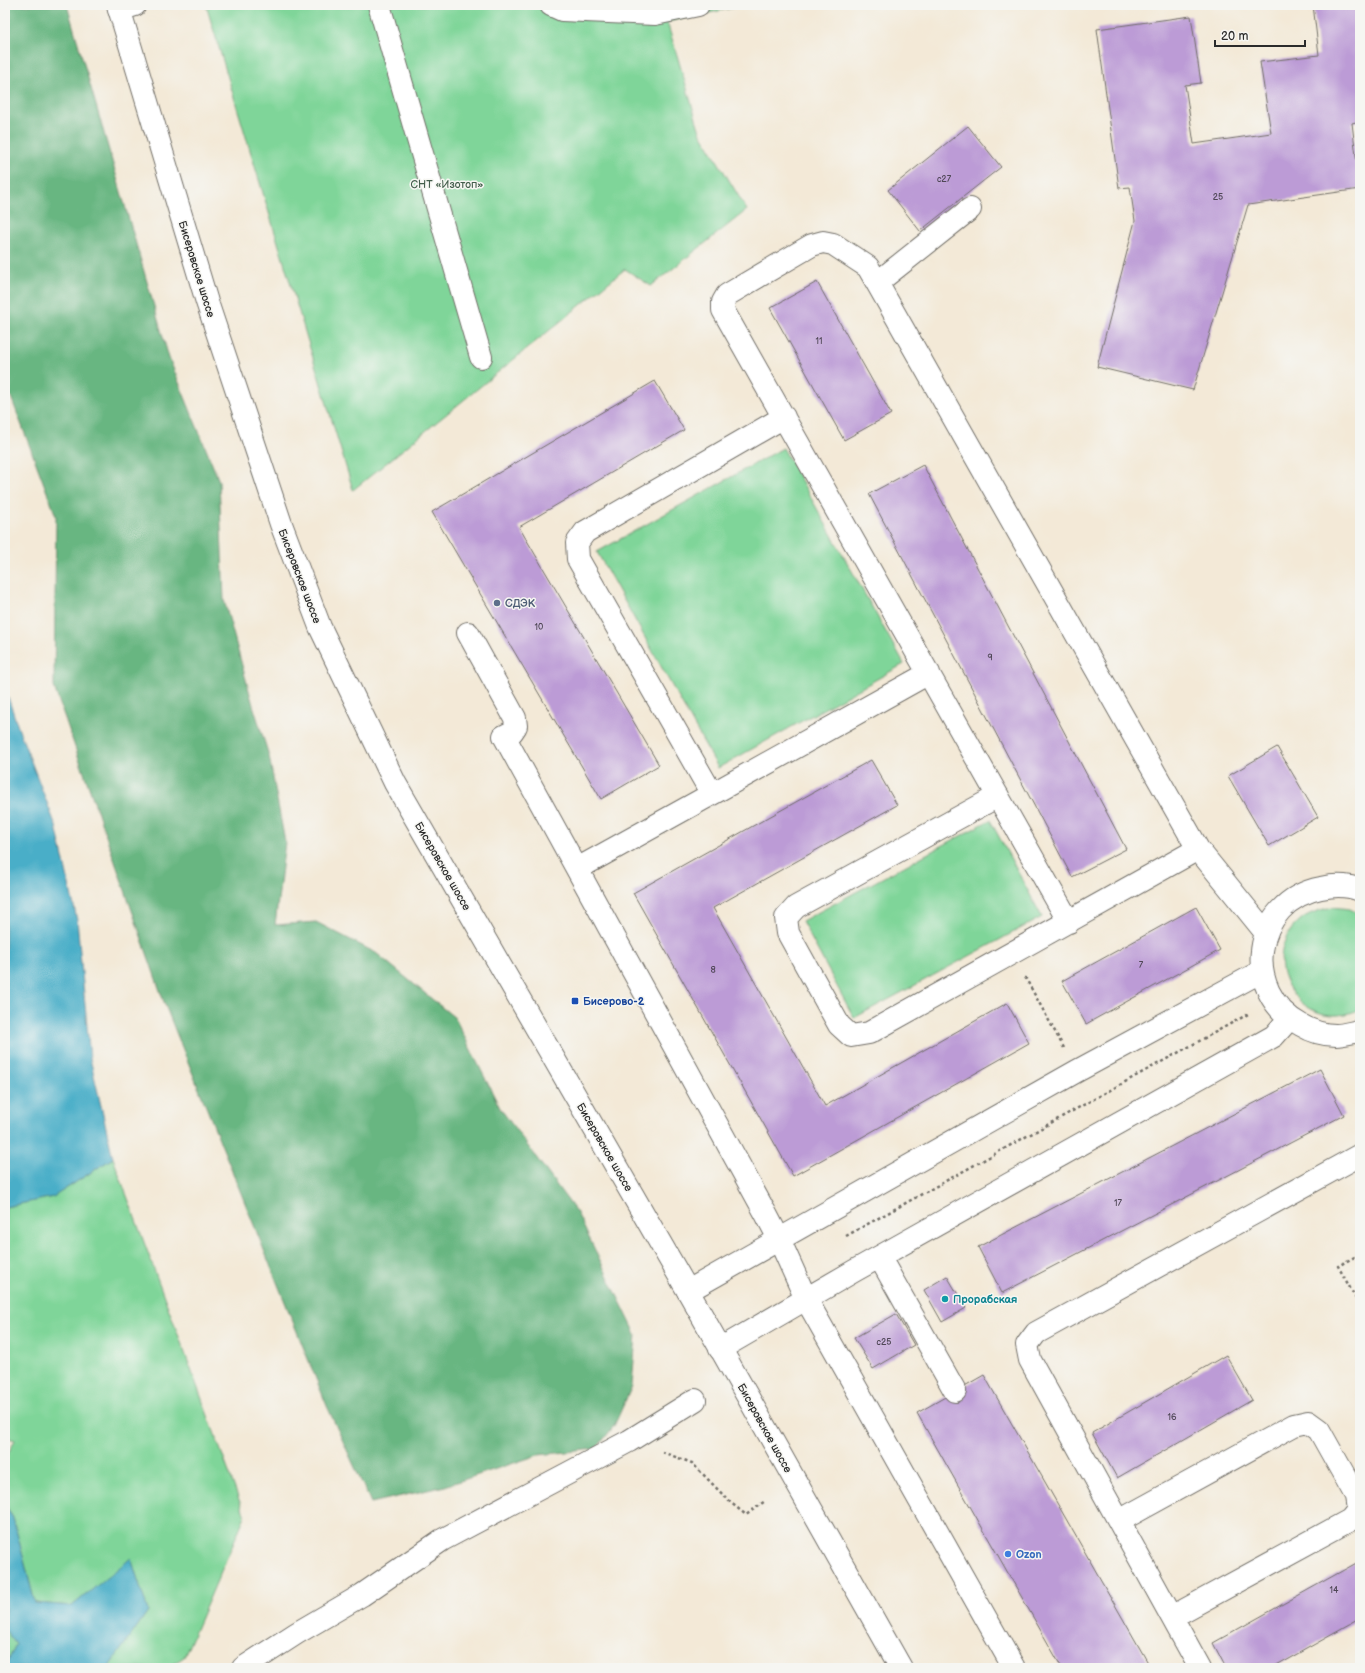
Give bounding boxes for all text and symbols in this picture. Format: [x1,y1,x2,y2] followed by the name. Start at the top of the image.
[1215,22,1305,48] scale bar
[1221,29,1248,44] text: 20 m
[937,174,952,185] house number: с27
[411,178,483,191] park label: СНТ «Изотоп»
[1213,192,1223,203] house number: 25
[176,219,217,319] street label: Бисеровское шоссе
[816,336,822,347] house number: 11
[276,527,324,625] street label: Бисеровское шоссе
[505,597,536,610] place label: СДЭК
[492,598,502,608] marker: СДЭК
[535,622,543,633] house number: 10
[987,652,993,663] house number: 9
[412,820,473,913] street label: Бисеровское шоссе
[1139,960,1144,971] house number: 7
[710,965,716,976] house number: 8
[583,995,645,1008] place label: Бисерово-2
[570,996,580,1006] marker: Бисерово-2
[574,1101,635,1194] street label: Бисеровское шоссе
[1114,1198,1123,1209] house number: 17
[953,1293,1017,1306] place label: Прорабская
[940,1294,950,1304] marker: Прорабская
[877,1337,891,1348] house number: с25
[735,1381,794,1475] street label: Бисеровское шоссе
[1168,1412,1177,1423] house number: 16
[1016,1548,1042,1561] place label: Ozon
[1003,1549,1013,1559] marker: Ozon
[1330,1585,1339,1596] house number: 14

